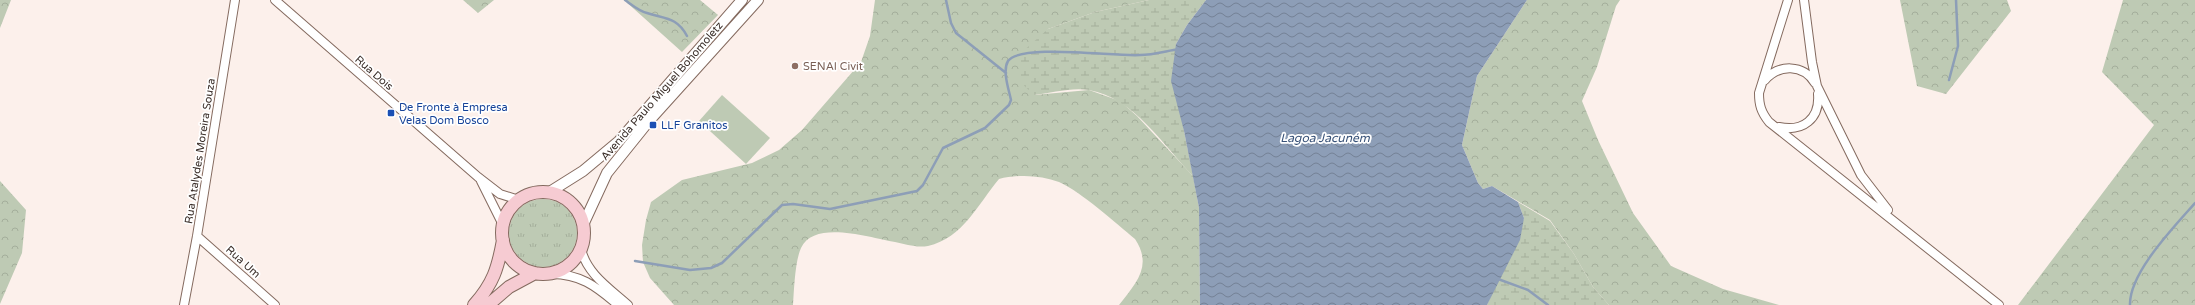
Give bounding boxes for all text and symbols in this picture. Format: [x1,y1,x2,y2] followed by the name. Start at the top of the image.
[598,19,726,163] street label: Avenida Paulo Miguel Bohomoletz
[352,53,396,93] street label: Rua Dois
[803,60,863,73] place label: SENAI Civit
[790,61,800,71] marker: SENAI Civit
[182,77,218,225] street label: Rua Atalydes Moreira Souza
[399,101,508,127] place label: De Fronte à Empresa Velas Dom Bosco
[386,108,396,118] marker: De Fronte à Empresa Velas Dom Bosco
[661,119,727,132] place label: LLF Granitos
[648,120,658,130] marker: LLF Granitos
[1280,131,1371,145] water label: Lagoa Jacuném
[223,243,263,281] street label: Rua Um

